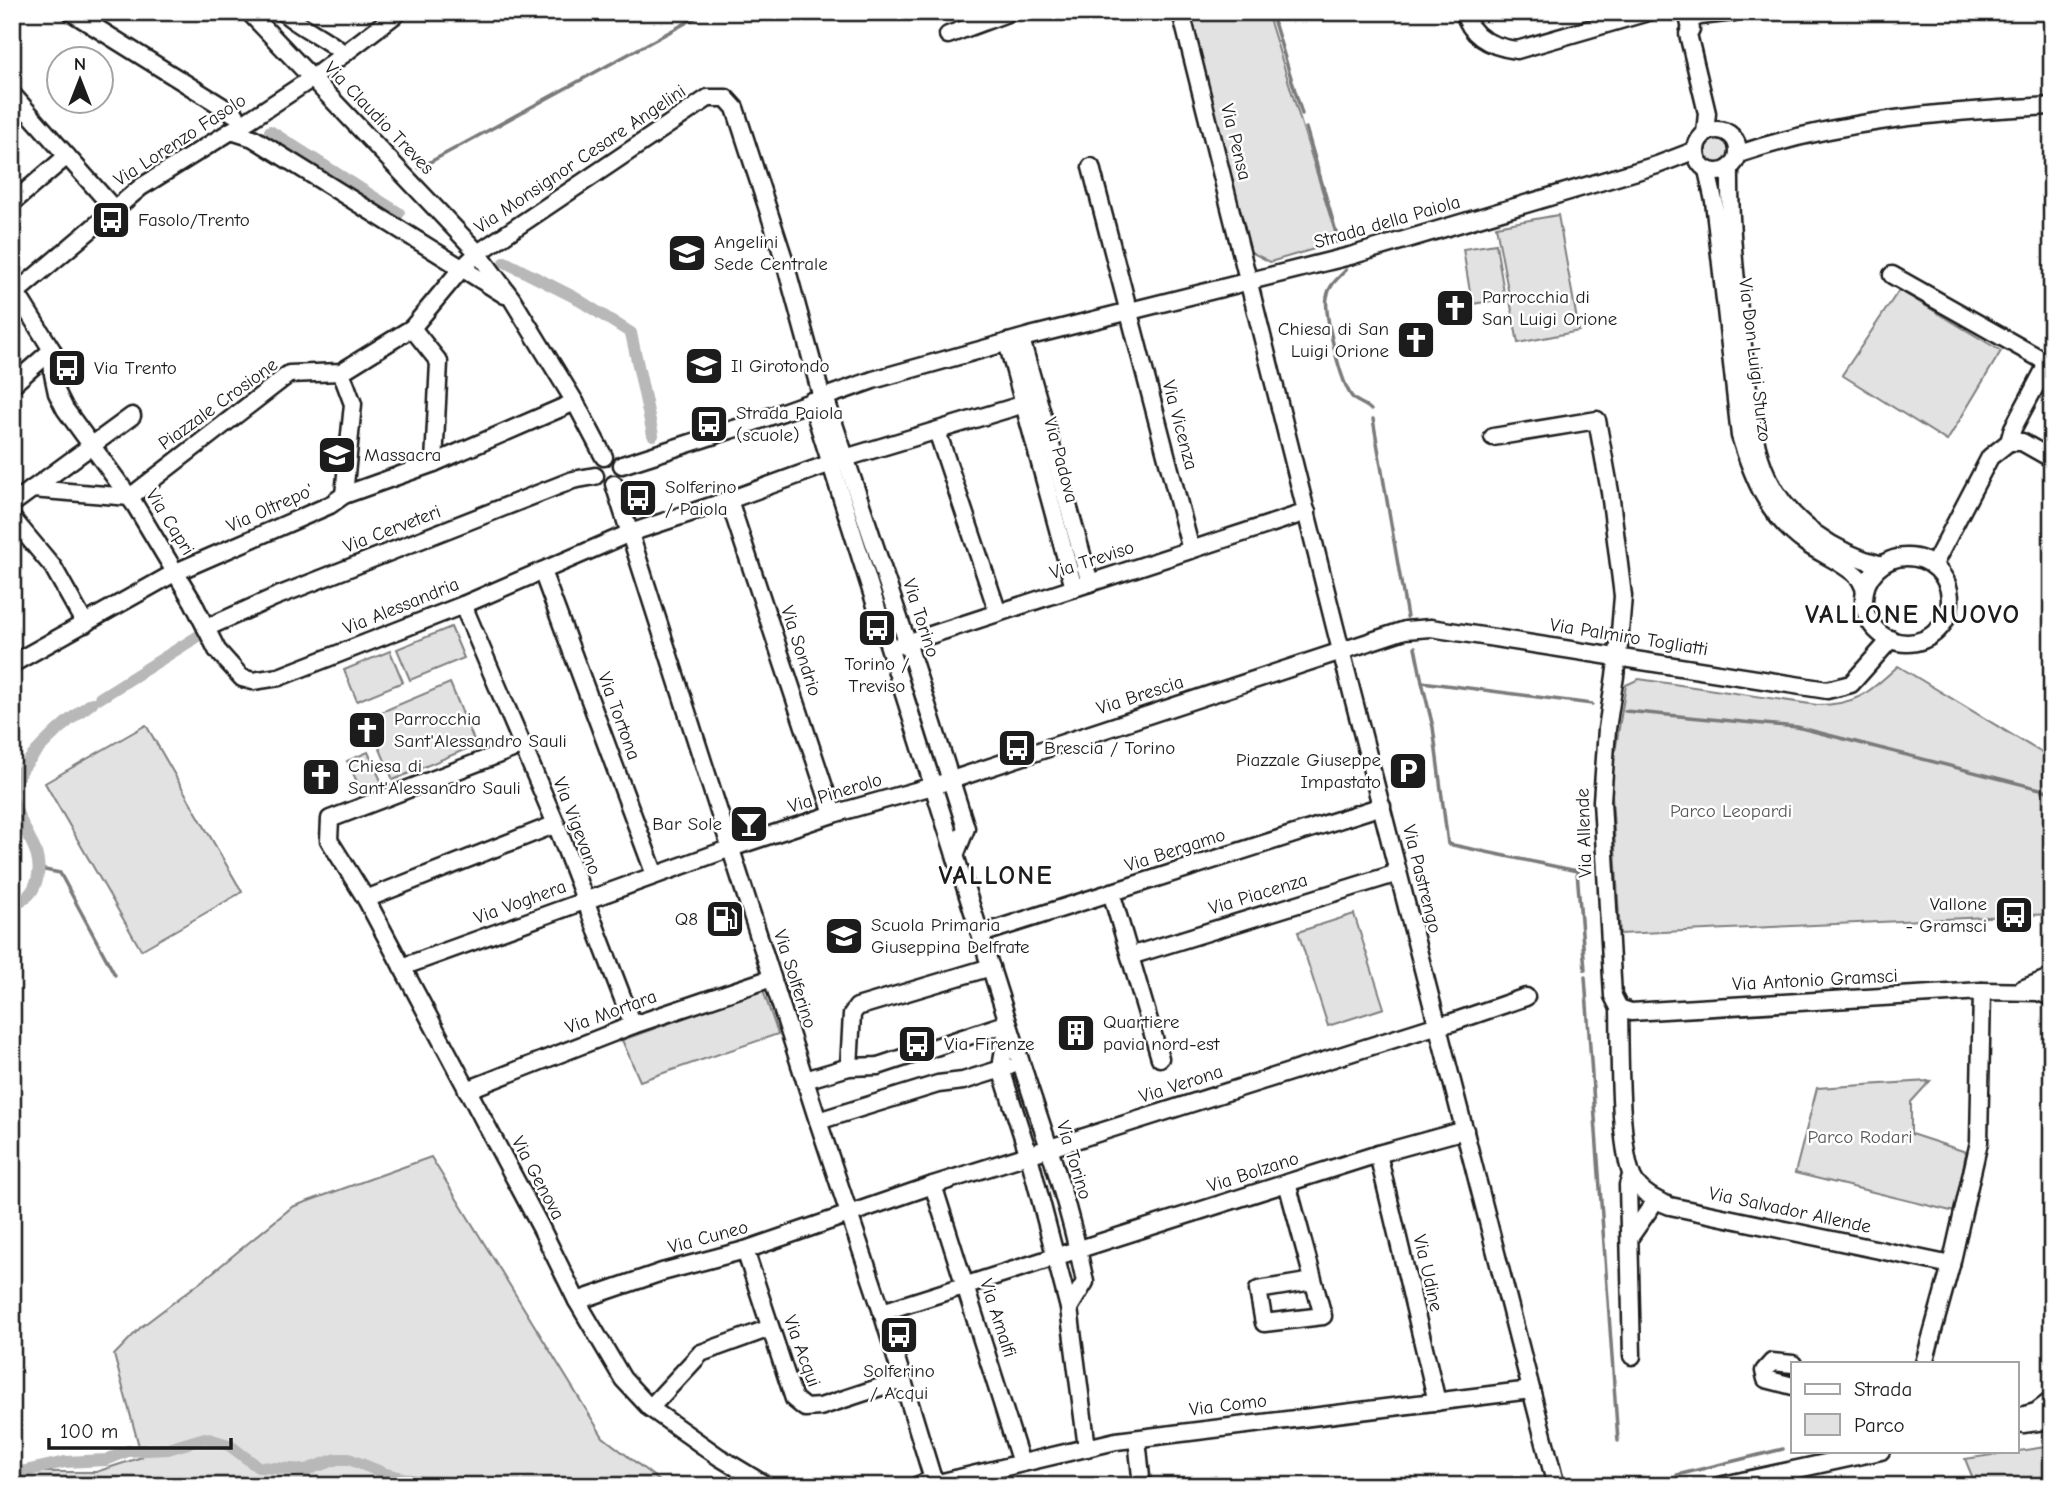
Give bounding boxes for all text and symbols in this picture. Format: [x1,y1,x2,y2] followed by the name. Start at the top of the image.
[46,46,116,116] north arrow
[74,53,86,75] text: N
[320,57,439,179] street label: Via Claudio Treves
[470,80,690,238] street label: Via Monsignor Cesare Angelini
[110,89,250,191] street label: Via Lorenzo Fasolo
[1216,101,1256,183] street label: Via Pensa
[1311,191,1463,253] street label: Strada della Paiola
[90,199,132,241] bus stop icon: Fasolo/Trento
[138,209,250,231] place label: Fasolo/Trento
[714,231,828,275] place label: Angelini Sede Centrale
[666,232,708,274] school or university icon: Angelini Sede Centrale
[1734,277,1776,443] street label: Via Don Luigi Sturzo
[1482,286,1617,330] place label: Parrocchia di San Luigi Orione
[1434,287,1476,329] church icon: Parrocchia di San Luigi Orione
[1278,318,1389,362] place label: Chiesa di San Luigi Orione
[1395,319,1437,361] church icon: Chiesa di San Luigi Orione
[683,345,725,387] school or university icon: Il Girotondo
[46,347,88,389] bus stop icon: Via Trento
[154,353,282,455] street label: Piazzale Crosione
[731,355,830,377] place label: Il Girotondo
[94,357,177,379] place label: Via Trento
[1157,378,1203,472] street label: Via Vicenza
[736,402,843,446] place label: Strada Paiola (scuole)
[688,403,730,445] bus stop icon: Strada Paiola (scuole)
[1039,415,1083,505] street label: Via Padova
[316,434,358,476] school or university icon: Massacra
[364,444,441,466] place label: Massacra
[665,476,737,520] place label: Solferino / Paiola
[617,477,659,519] bus stop icon: Solferino / Paiola
[223,479,317,537] street label: Via Oltrepo'
[141,485,199,559] street label: Via Capri
[340,500,444,558] street label: Via Cerveteri
[1047,536,1137,584] street label: Via Treviso
[340,573,462,639] street label: Via Alessandria
[898,576,944,660] street label: Via Torino
[1805,600,2021,630] district label: VALLONE NUOVO
[776,603,826,699] street label: Via Sondrio
[856,607,898,649] bus stop icon: Torino / Treviso
[1548,614,1710,660] street label: Via Palmiro Togliatti
[844,653,910,697] place label: Torino / Treviso
[593,669,645,763] street label: Via Tortona
[1094,671,1186,719] street label: Via Brescia
[394,708,567,752] place label: Parrocchia Sant'Alessandro Sauli
[346,709,388,751] church icon: Parrocchia Sant'Alessandro Sauli
[996,727,1038,769] bus stop icon: Brescia / Torino
[1044,737,1175,759] place label: Brescia / Torino
[1236,749,1381,793] place label: Piazzale Giuseppe Impastato
[1387,750,1429,792] parking icon: Piazzale Giuseppe Impastato
[348,755,521,799] place label: Chiesa di Sant'Alessandro Sauli
[300,756,342,798] church icon: Chiesa di Sant'Alessandro Sauli
[785,768,885,818] street label: Via Pinerolo
[548,774,606,878] street label: Via Vigevano
[1571,788,1597,878] street label: Via Allende
[1670,800,1792,822] park label: Parco Leopardi
[728,803,770,845] bar icon: Bar Sole
[652,813,722,835] place label: Bar Sole
[1122,823,1228,877] street label: Via Bergamo
[1398,823,1446,935] street label: Via Pastrengo
[938,861,1054,891] district label: VALLONE
[1206,869,1310,919] street label: Via Piacenza
[471,875,569,929] street label: Via Voghera
[1905,893,1987,937] place label: Vallone - Gramsci
[1993,894,2035,936] bus stop icon: Vallone - Gramsci
[704,898,746,940] fuel station icon: Q8
[675,908,698,930] place label: Q8
[871,914,1029,958] place label: Scuola Primaria Giuseppina Delfrate
[823,915,865,957] school or university icon: Scuola Primaria Giuseppina Delfrate
[769,927,821,1031] street label: Via Solferino
[1732,965,1898,995] street label: Via Antonio Gramsci
[562,985,660,1039] street label: Via Mortara
[1103,1011,1220,1055] place label: Quartiere pavia nord-est
[1055,1012,1097,1054] building icon: Quartiere pavia nord-est
[896,1023,938,1065] bus stop icon: Via Firenze
[944,1033,1034,1055] place label: Via Firenze
[1136,1060,1226,1108] street label: Via Verona
[1052,1118,1096,1202] street label: Via Torino
[1807,1126,1913,1148] park label: Parco Rodari
[507,1132,569,1224] street label: Via Genova
[1205,1147,1301,1197] street label: Via Bolzano
[1707,1182,1873,1238] street label: Via Salvador Allende
[665,1216,751,1258] street label: Via Cuneo
[1408,1232,1448,1314] street label: Via Udine
[975,1276,1021,1360] street label: Via Amalfi
[779,1312,825,1390] street label: Via Acqui
[878,1314,920,1356] bus stop icon: Solferino / Acqui
[863,1360,935,1404] place label: Solferino / Acqui
[1791,1362,2018,1452] legend
[1854,1377,1912,1401] text: Strada
[1188,1389,1268,1421] street label: Via Como
[49,1407,231,1451] scale bar
[1854,1413,1905,1437] text: Parco
[60,1419,118,1443] text: 100 m

